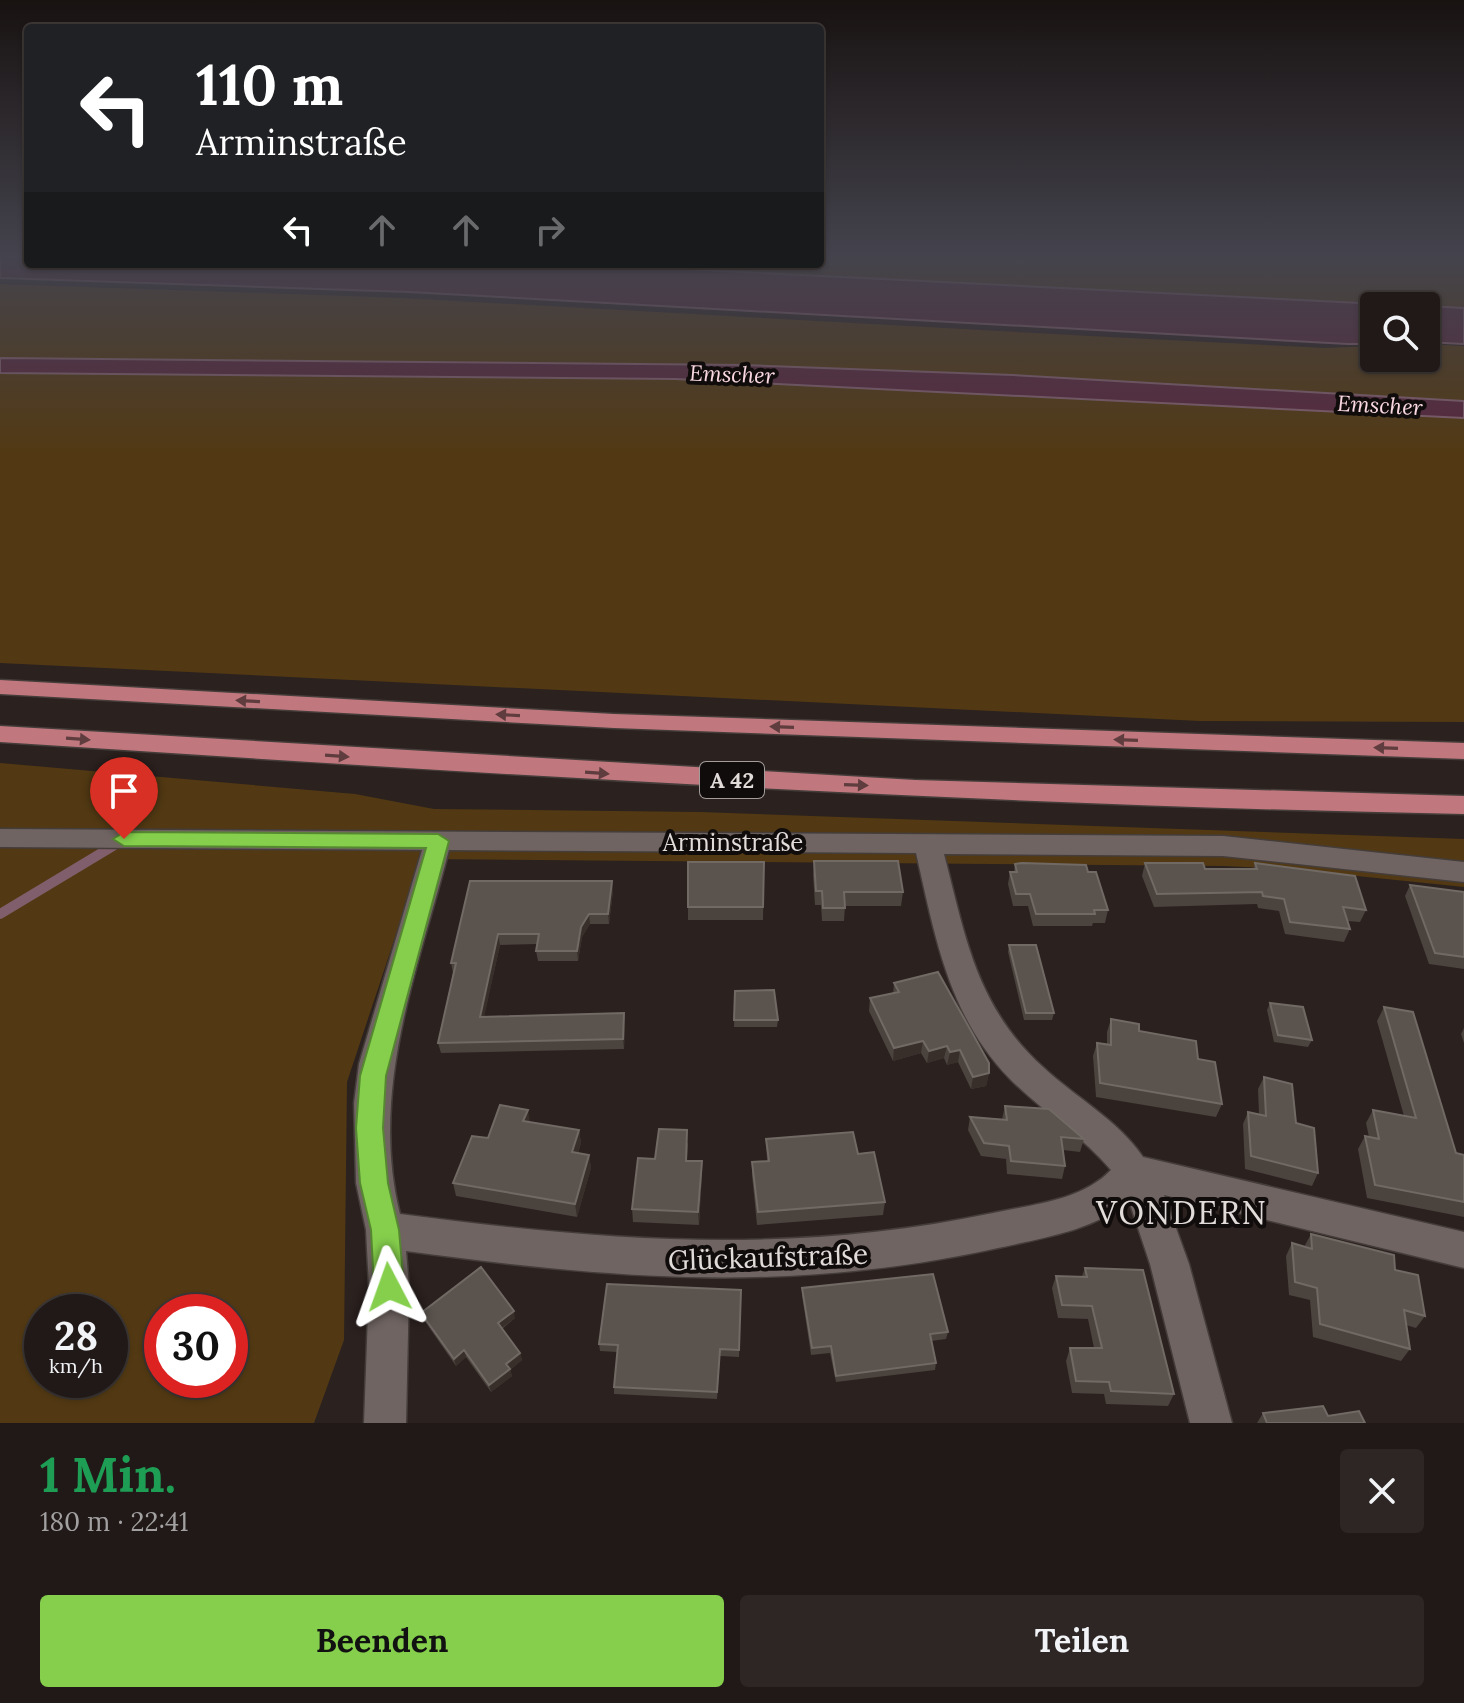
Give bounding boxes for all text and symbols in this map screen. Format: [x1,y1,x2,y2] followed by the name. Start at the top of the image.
[196,49,343,120] text: 110 m
[64,56,168,160] icon: left
[196,119,407,165] text: Arminstraße
[276,208,320,252] icon: left
[360,208,404,252] icon: ahead
[444,208,488,252] icon: ahead
[528,208,572,252] icon: right
[1360,292,1440,372] map controls
[1360,292,1440,372] button: search
[689,359,776,390] water label: Emscher
[1336,389,1425,421] water label: Emscher
[235,694,260,707] one-way arrow
[495,709,520,722] one-way arrow
[769,721,794,734] one-way arrow
[66,733,91,746] one-way arrow
[1113,733,1138,746] one-way arrow
[1373,742,1398,755] one-way arrow
[325,750,350,763] one-way arrow
[90,757,158,839] pin
[700,762,764,798] road number: A 42
[585,767,610,780] one-way arrow
[102,769,146,813] icon: arrive
[844,778,869,791] one-way arrow
[662,827,803,858] street label: Arminstraße
[1095,1192,1268,1233] district label: VONDERN
[667,1236,869,1278] street label: Glückaufstraße
[347,1245,431,1329] position arrow
[144,1294,248,1398] speed limit sign: 30
[54,1310,98,1361] text: 28
[49,1353,103,1378] text: km/h
[40,1444,176,1505] text: 1 Min.
[1340,1449,1424,1533] button: close
[40,1505,188,1538] text: 180 m · 22:41
[40,1595,724,1687] button: Beenden
[740,1595,1424,1687] button: Teilen

